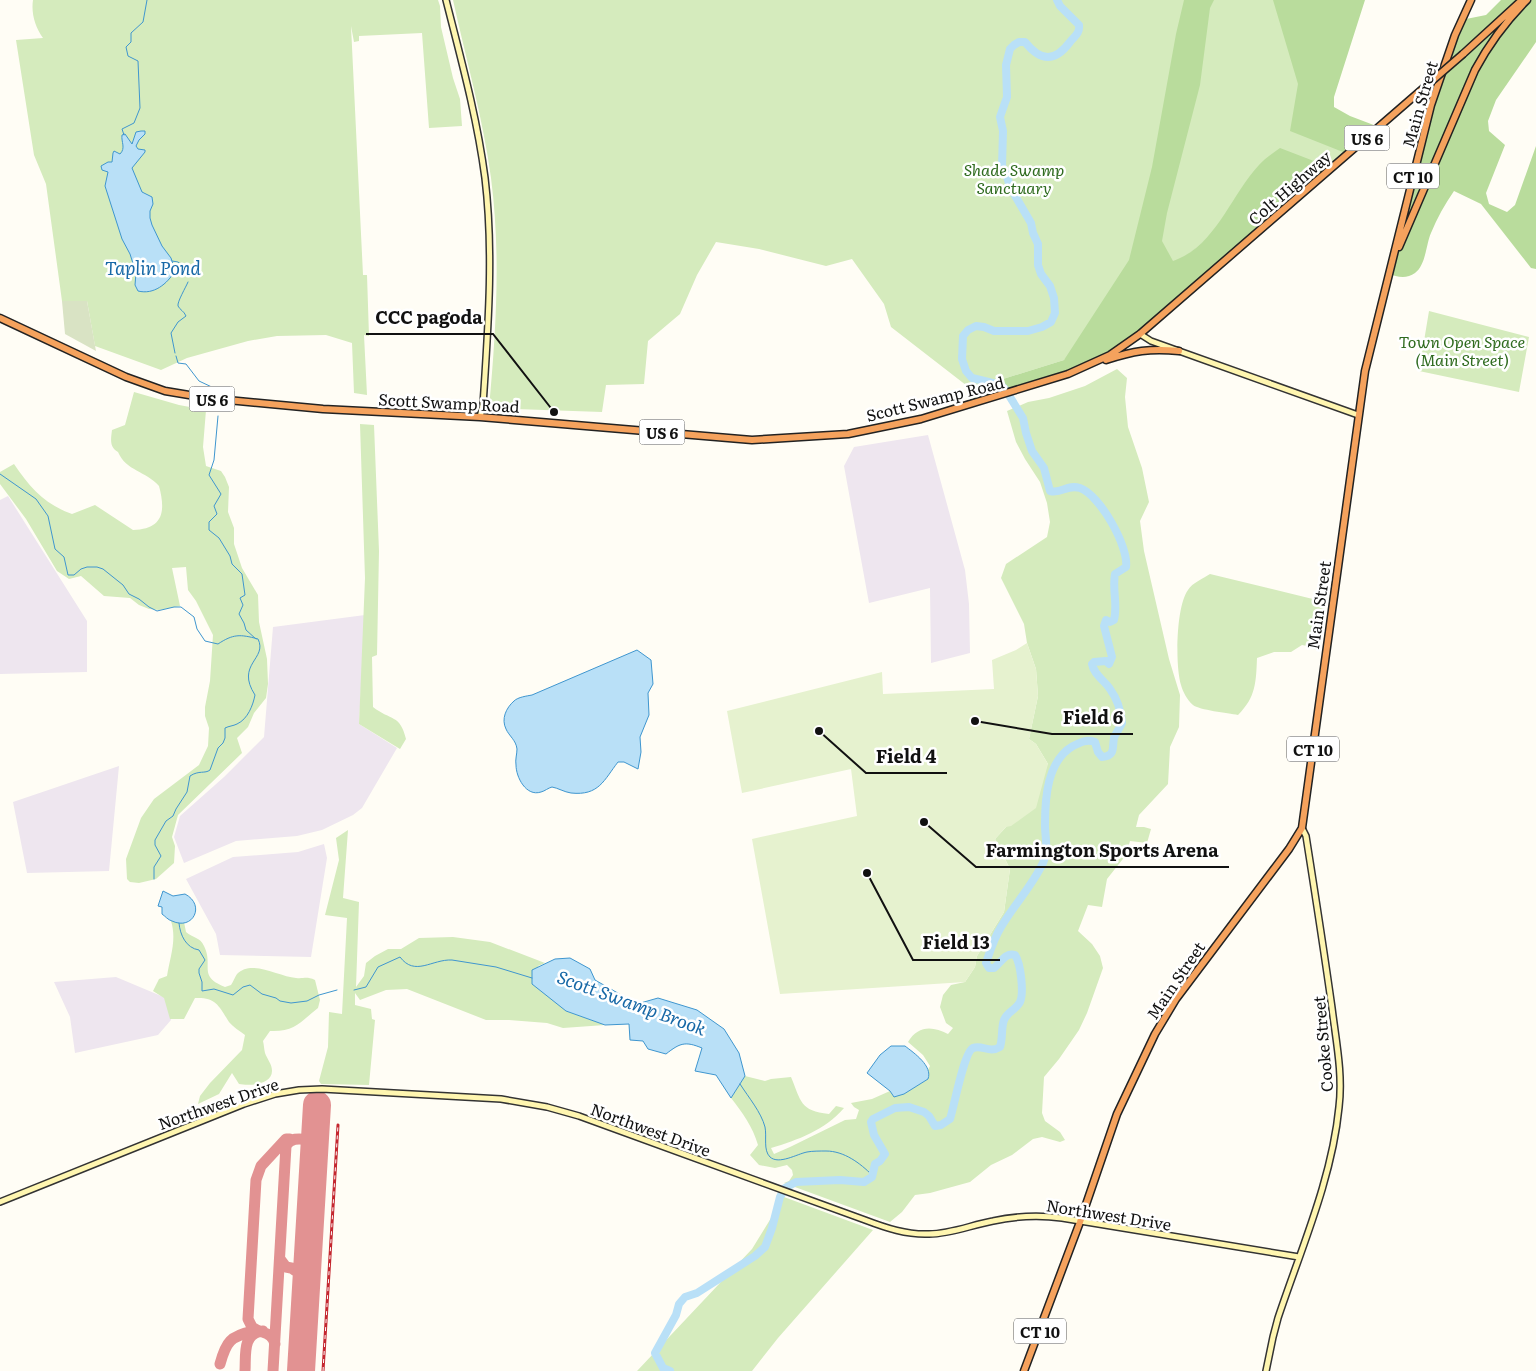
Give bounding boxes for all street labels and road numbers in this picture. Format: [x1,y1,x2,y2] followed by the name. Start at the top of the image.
[1395,57,1443,150] street label: Main Street
[1344,126,1390,150] road number: US 6
[1242,144,1336,230] street label: Colt Highway
[1387,164,1439,188] road number: CT 10
[863,369,1007,427] street label: Scott Swamp Road
[190,386,234,412] road number: US 6
[378,386,520,418] street label: Scott Swamp Road
[640,420,684,444] road number: US 6
[1300,559,1336,651] street label: Main Street
[1287,736,1339,762] road number: CT 10
[1140,936,1210,1024] street label: Main Street
[1306,994,1338,1093] street label: Cooke Street
[154,1071,282,1135] street label: Northwest Drive
[588,1096,714,1162] street label: Northwest Drive
[1045,1192,1173,1236] street label: Northwest Drive
[1014,1318,1066,1344] road number: CT 10

